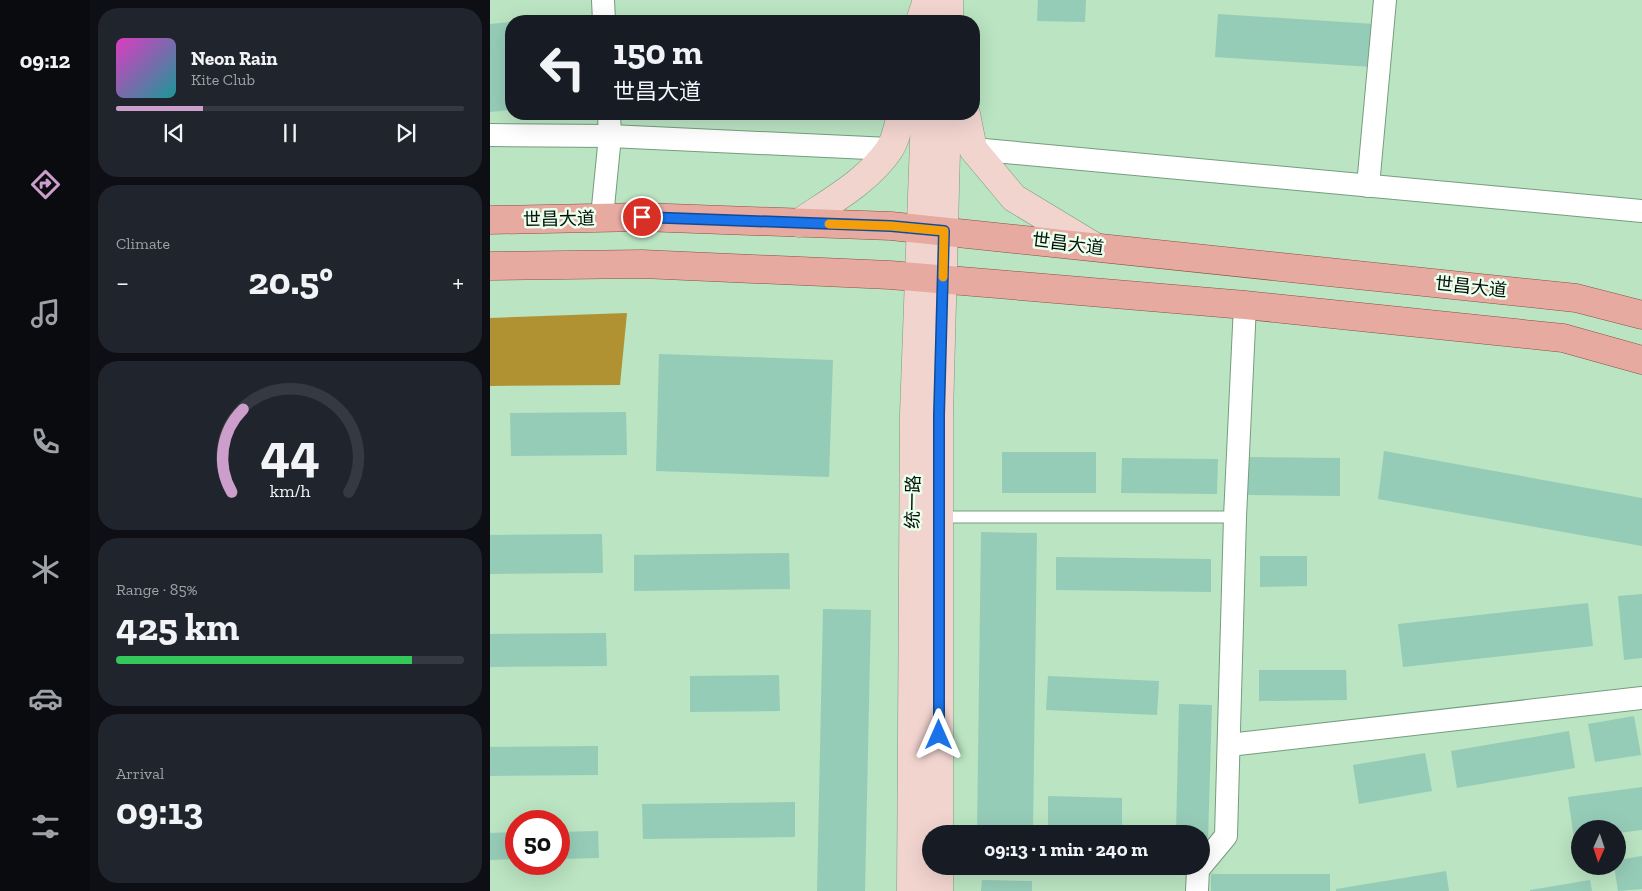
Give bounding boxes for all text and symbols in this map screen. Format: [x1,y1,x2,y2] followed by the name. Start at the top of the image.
[613,31,703,73] text: 150 m
[530,35,595,100] icon: left
[20,47,70,74] text: 09:12
[191,47,278,70] text: Neon Rain
[191,70,255,89] text: Kite Club
[613,78,701,105] text: 世昌大道
[160,119,188,147] icon: previous
[276,119,304,147] icon: pause
[392,119,420,147] icon: next
[28,167,63,202] icon: directions
[621,196,663,238] pin
[628,203,656,231] icon: arrive
[523,207,595,231] street label: 世昌大道
[1031,229,1105,259] street label: 世昌大道
[116,234,170,253] text: Climate
[248,258,333,304] text: 20.5°
[116,266,129,299] text: −
[452,266,464,299] text: +
[1434,272,1508,302] street label: 世昌大道
[28,296,63,331] icon: music
[260,422,320,484] text: 44
[28,424,63,459] icon: phone
[902,475,924,529] street label: 统一路
[270,480,310,502] text: km/h
[28,552,63,587] icon: climate
[116,580,198,599] text: Range · 85%
[116,604,239,650] text: 425 km
[28,681,63,716] icon: car
[912,708,964,760] position arrow
[116,764,164,783] text: Arrival
[116,788,203,834] text: 09:13
[28,809,63,844] icon: filters
[505,810,570,875] speed limit sign: 50
[1571,820,1626,875] north arrow
[1571,820,1626,875] map controls
[984,838,1148,861] text: 09:13 · 1 min · 240 m

